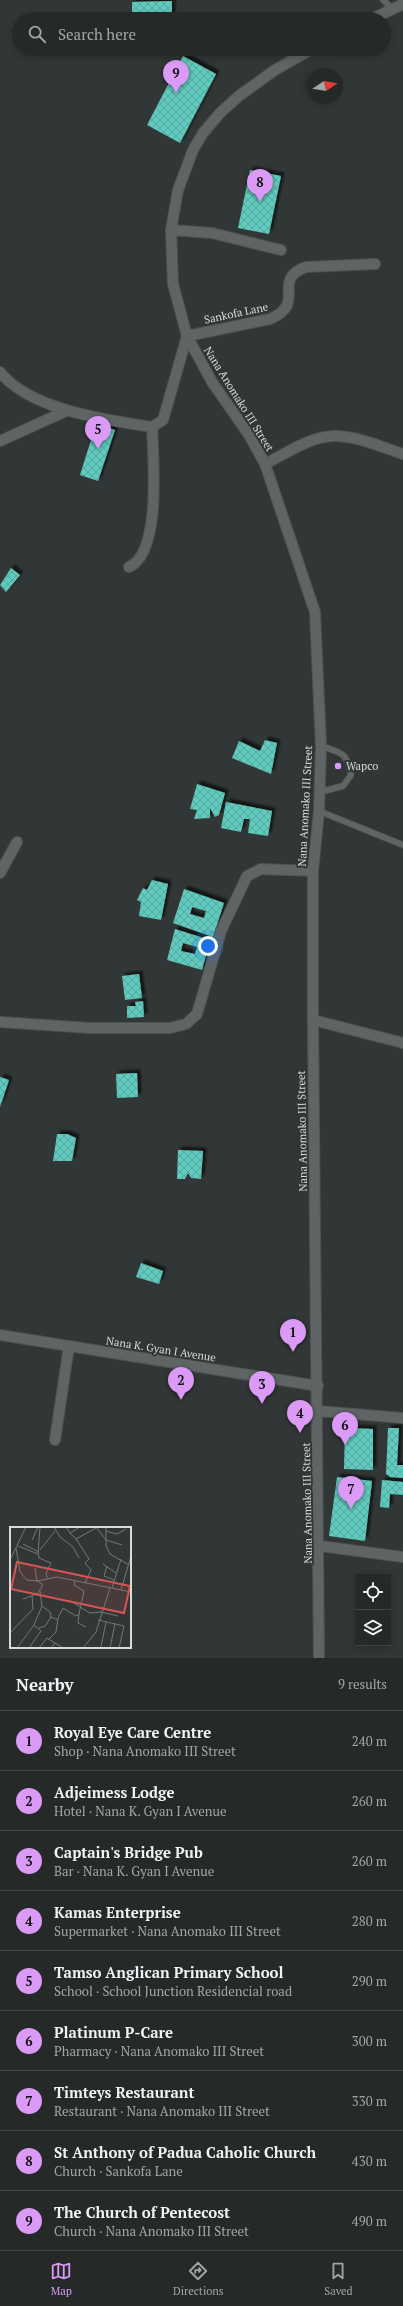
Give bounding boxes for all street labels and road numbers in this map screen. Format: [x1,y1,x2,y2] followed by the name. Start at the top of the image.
[203,299,270,327] street label: Sankofa Lane
[201,344,277,454] street label: Nana Anomako III Street
[295,745,315,867] street label: Nana Anomako III Street
[294,1070,310,1192] street label: Nana Anomako III Street
[105,1333,217,1365] street label: Nana K. Gyan I Avenue
[299,1442,315,1564] street label: Nana Anomako III Street

